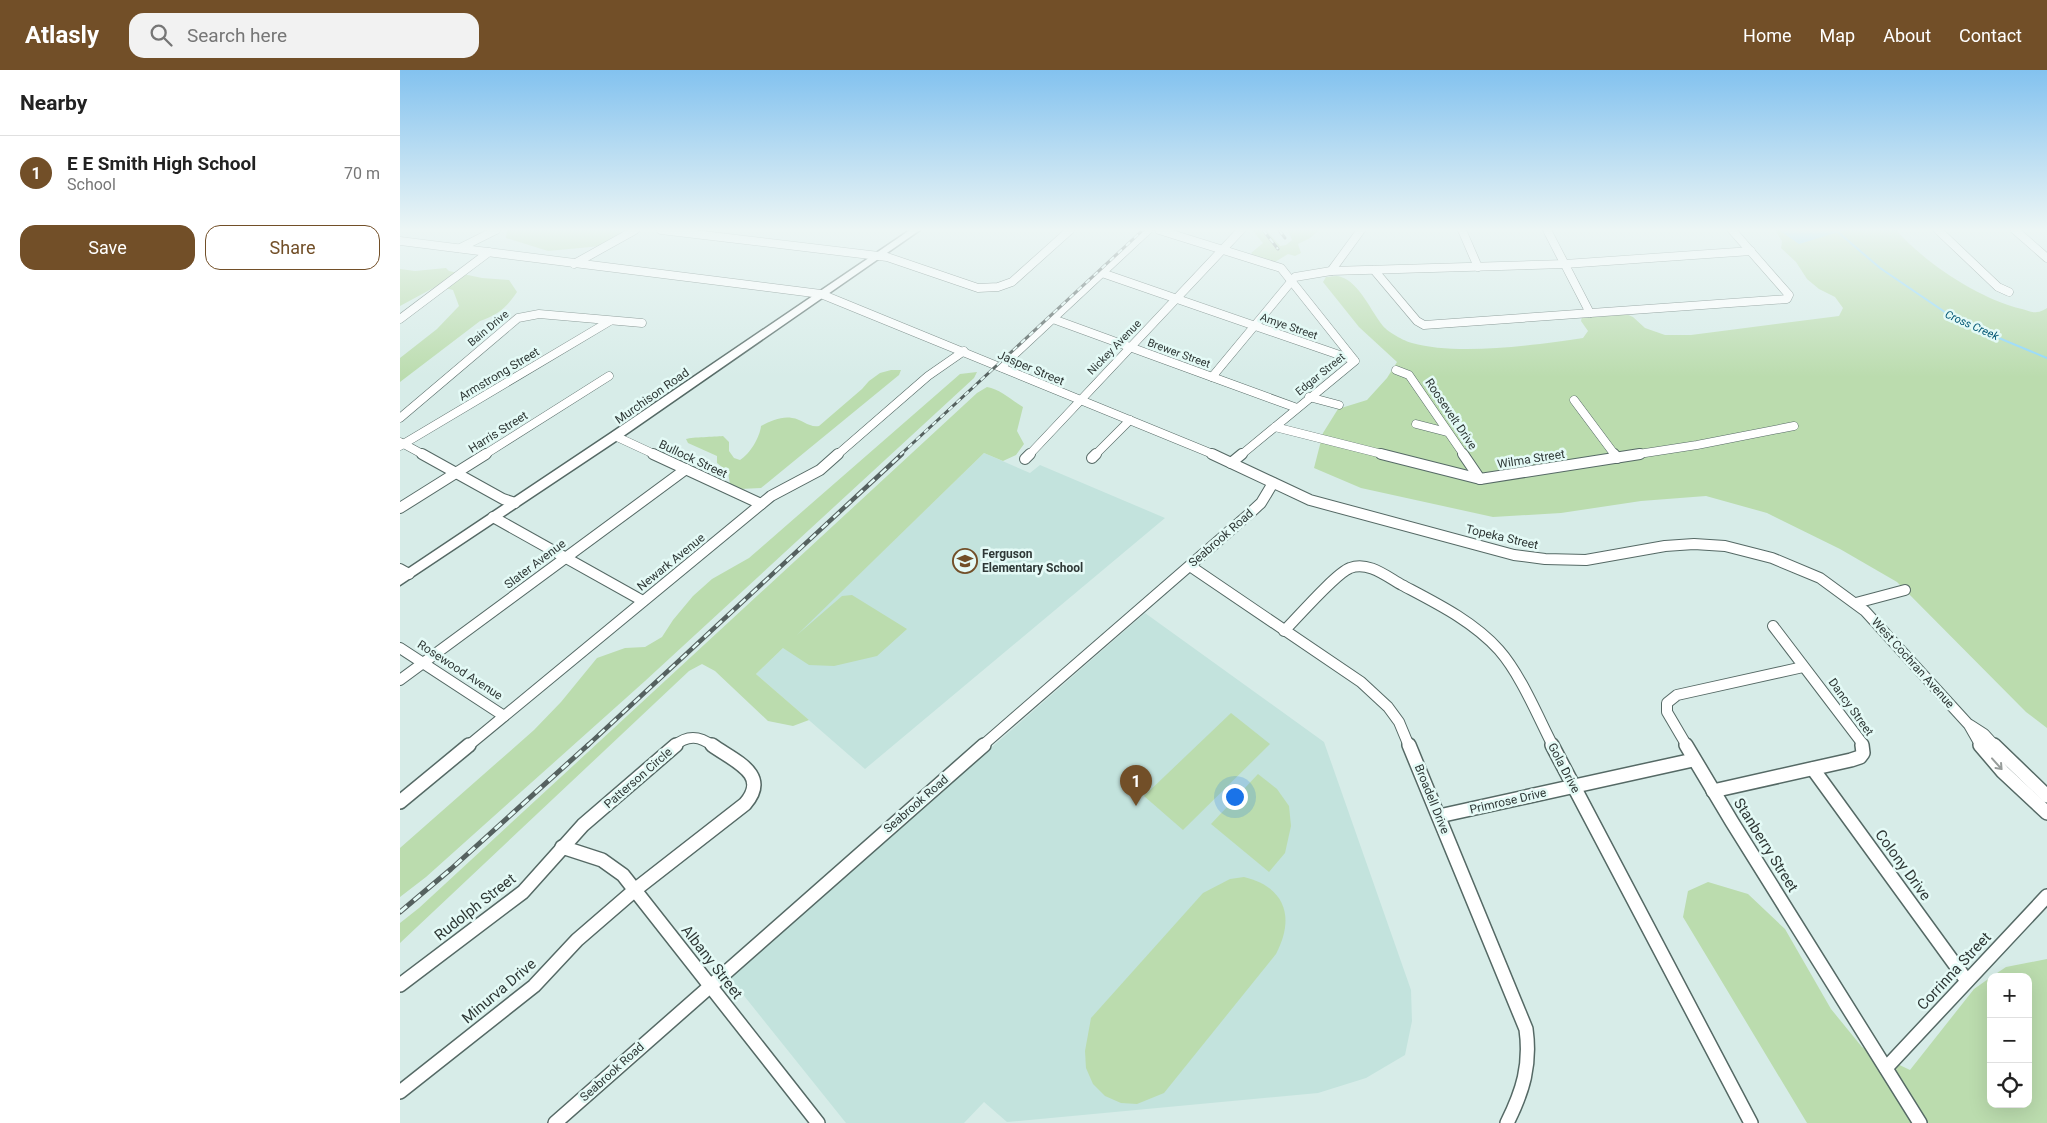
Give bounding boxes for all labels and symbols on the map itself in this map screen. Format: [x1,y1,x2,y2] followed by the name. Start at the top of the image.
[465,308,511,349] street label: Bain Drive
[1943,308,2001,343] water label: Cross Creek
[1259,311,1319,342] street label: Amye Street
[1085,317,1144,378] street label: Nickey Avenue
[1146,336,1212,371] street label: Brewer Street
[456,344,542,404] street label: Armstrong Street
[996,348,1067,388] street label: Jasper Street
[1293,350,1348,398] street label: Edgar Street
[612,365,692,427] street label: Murchison Road
[1422,376,1480,452] street label: Roosevelt Drive
[466,408,530,456] street label: Harris Street
[657,437,729,481] street label: Bullock Street
[1496,447,1566,471] street label: Wilma Street
[1186,506,1256,570] street label: Seabrook Road
[1464,522,1540,552] street label: Topeka Street
[634,530,708,594] street label: Newark Avenue
[502,536,568,592] street label: Slater Avenue
[982,547,1083,575] place label: Ferguson Elementary School
[952,548,978,574] school or university icon: Ferguson Elementary School
[1869,615,1957,711] street label: West Cochran Avenue
[415,637,505,703] street label: Rosewood Avenue
[1825,676,1877,739] street label: Dancy Street
[1545,741,1583,795] street label: Gola Drive
[601,745,675,811] street label: Patterson Circle
[1991,758,2002,771] one-way arrow
[1412,762,1452,836] street label: Broadell Drive
[1120,765,1152,806] pin: 1
[881,772,951,836] street label: Seabrook Road
[1222,784,1248,810] your location
[1468,785,1548,817] street label: Primrose Drive
[1730,795,1802,895] street label: Stanberry Street
[1871,826,1935,904] street label: Colony Drive
[431,870,519,944] street label: Rudolph Street
[678,922,746,1003] street label: Albany Street
[1913,928,1995,1014] street label: Corrinna Street
[458,955,540,1027] street label: Minurva Drive
[577,1040,647,1104] street label: Seabrook Road

